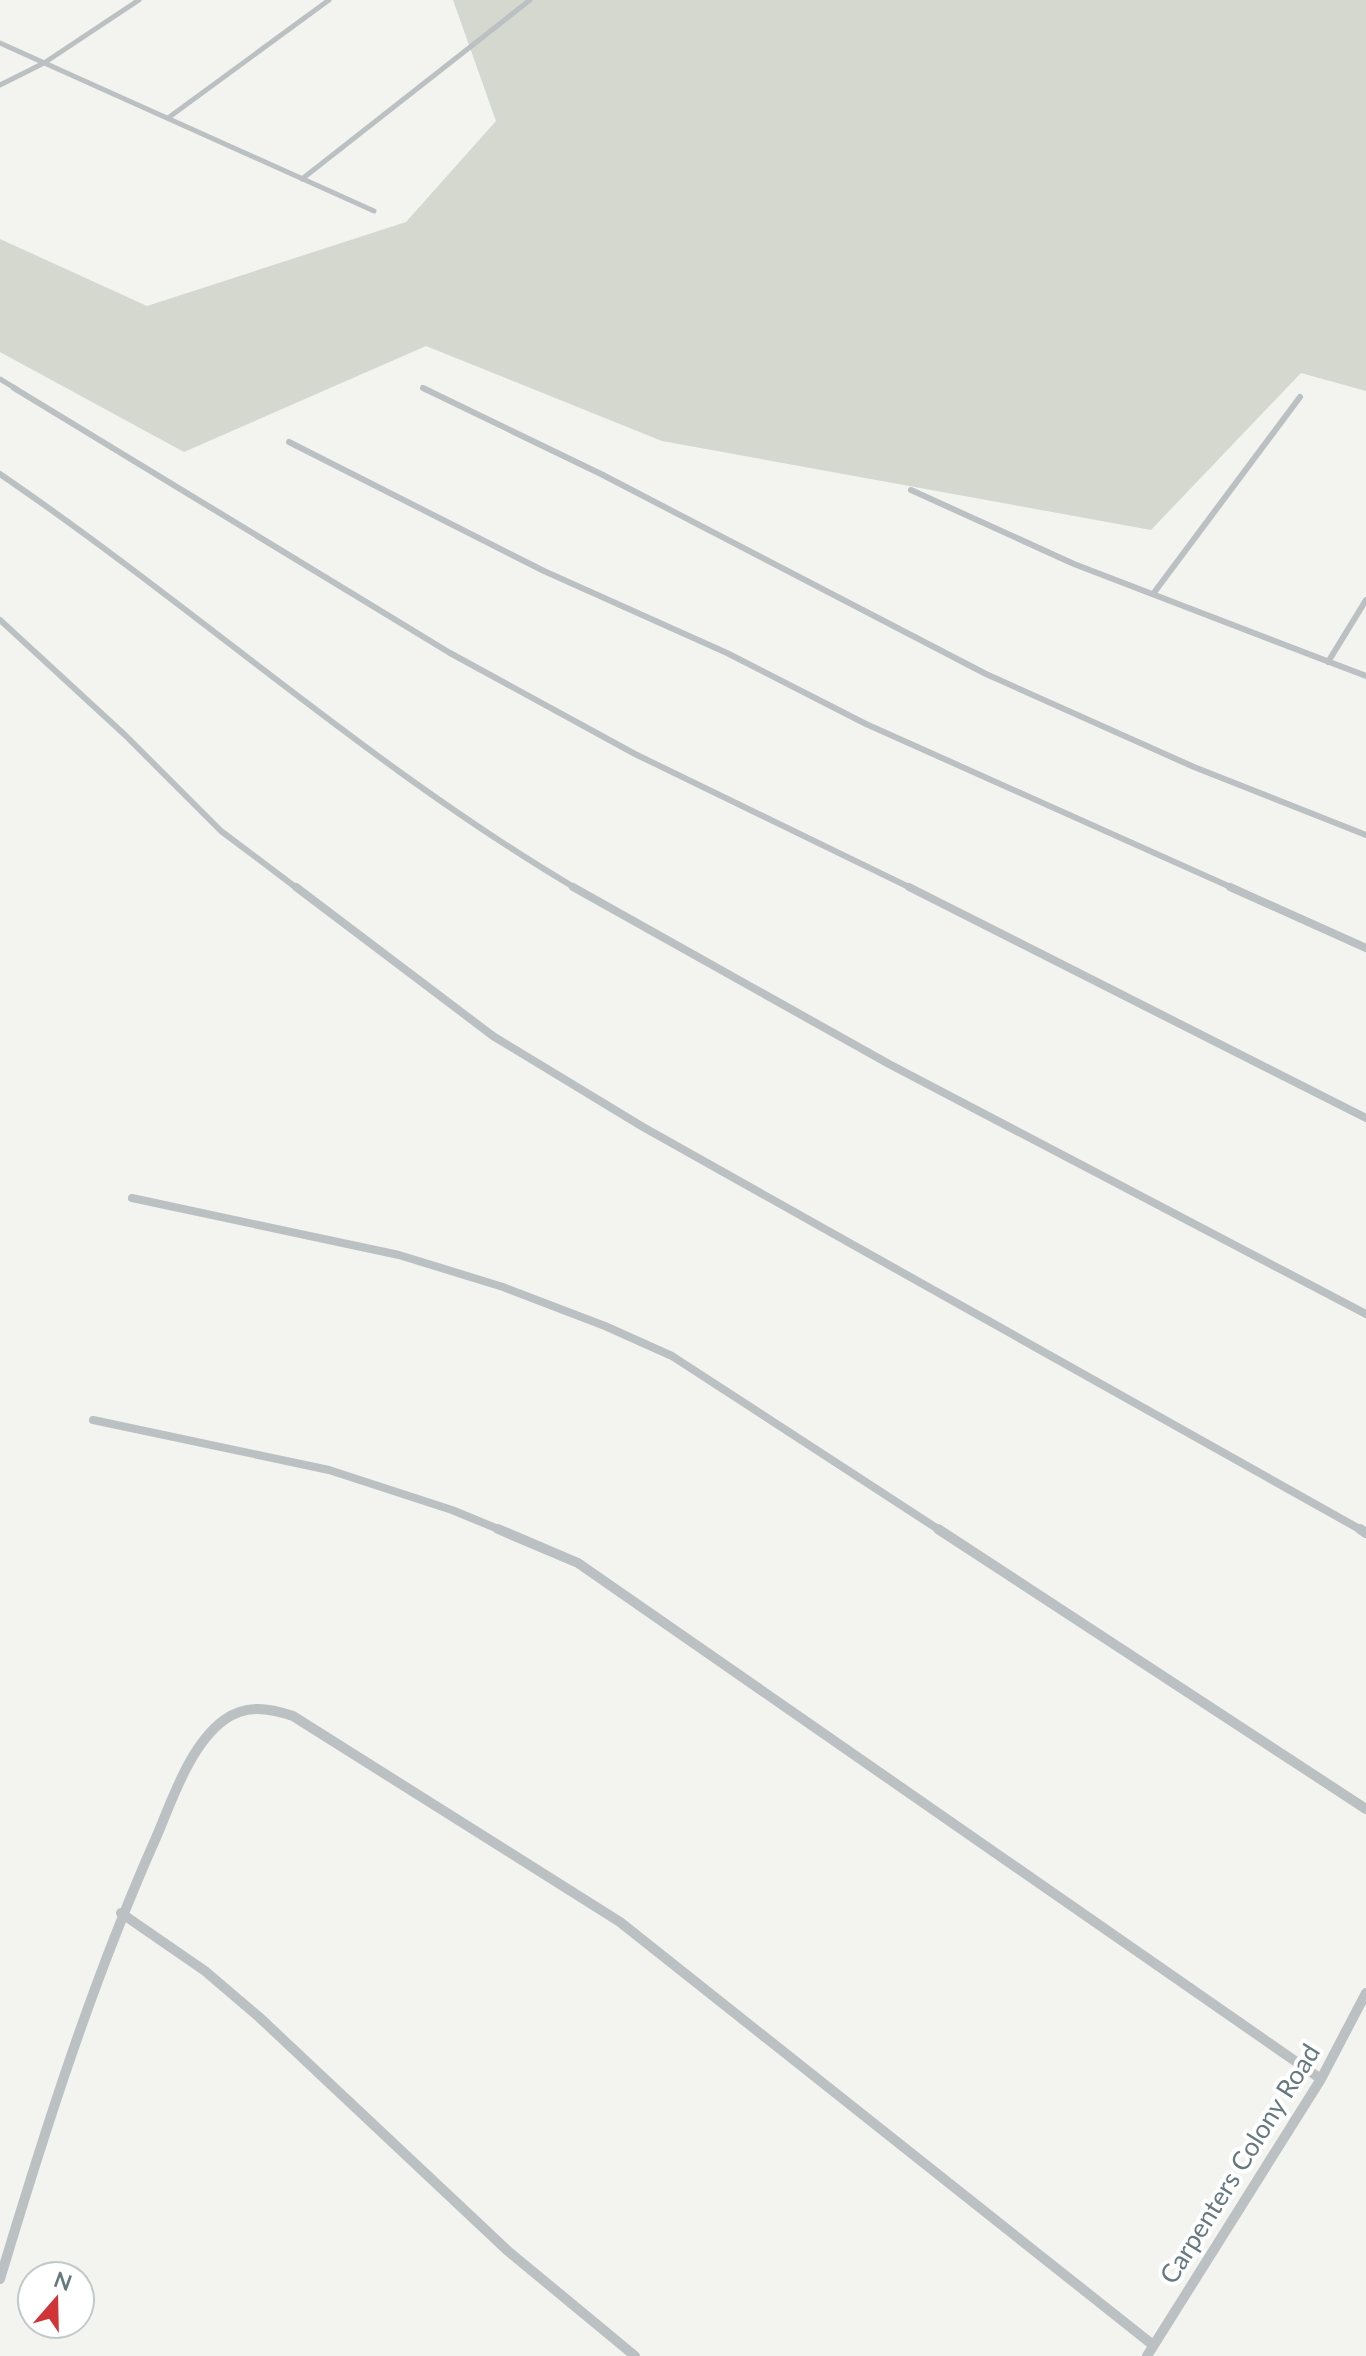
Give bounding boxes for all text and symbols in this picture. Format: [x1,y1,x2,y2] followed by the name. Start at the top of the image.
[1152,2038,1326,2289] street label: Carpenters Colony Road
[16,2260,96,2340] north arrow
[50,2265,76,2296] text: N

